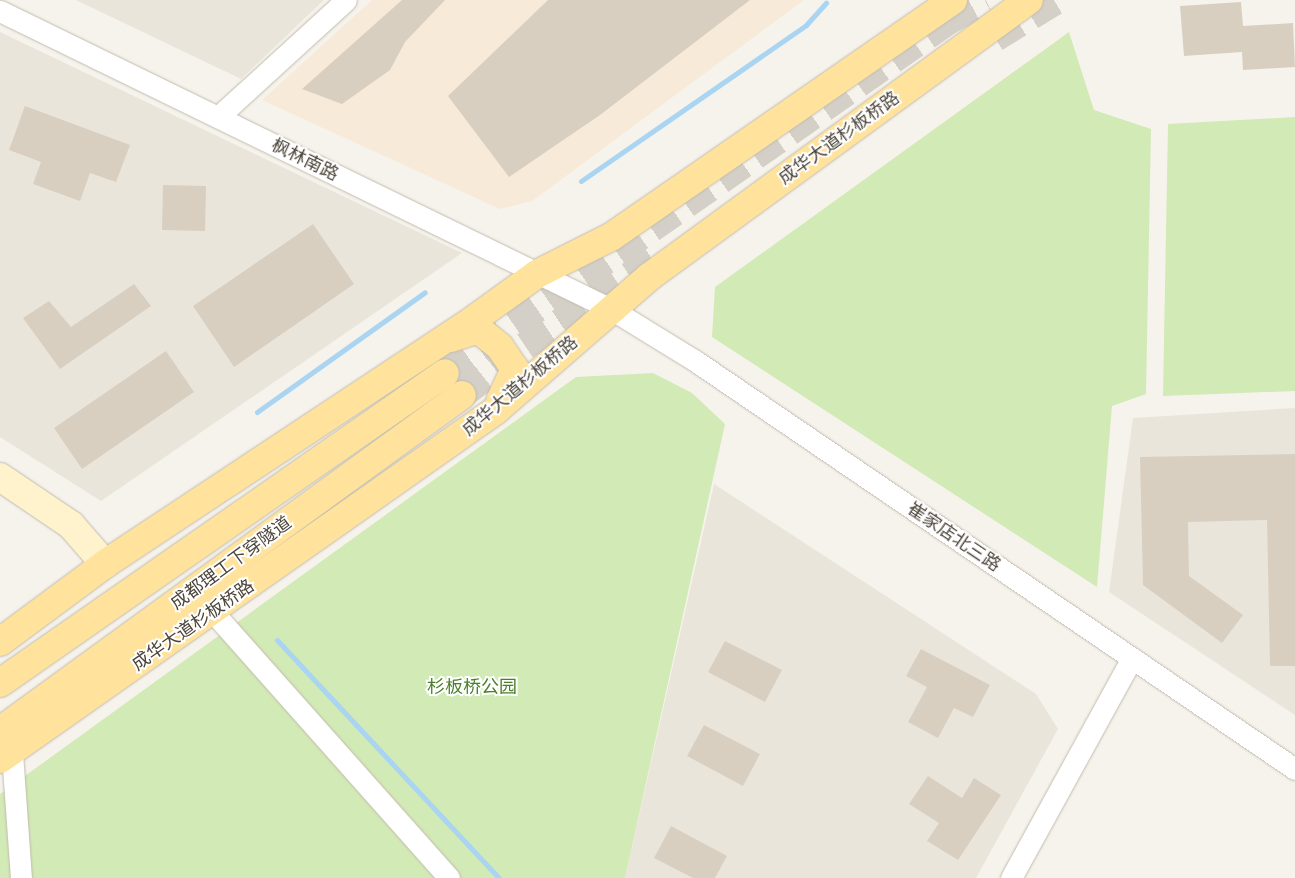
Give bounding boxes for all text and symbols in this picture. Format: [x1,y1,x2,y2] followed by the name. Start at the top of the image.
[774,87,904,189] street label: 成华大道杉板桥路
[268,135,342,185] street label: 枫林南路
[458,331,582,441] street label: 成华大道杉板桥路
[903,498,1005,576] street label: 崔家店北三路
[166,512,296,614] street label: 成都理工下穿隧道
[128,575,258,675] street label: 成华大道杉板桥路
[427,676,517,698] park label: 杉板桥公园

